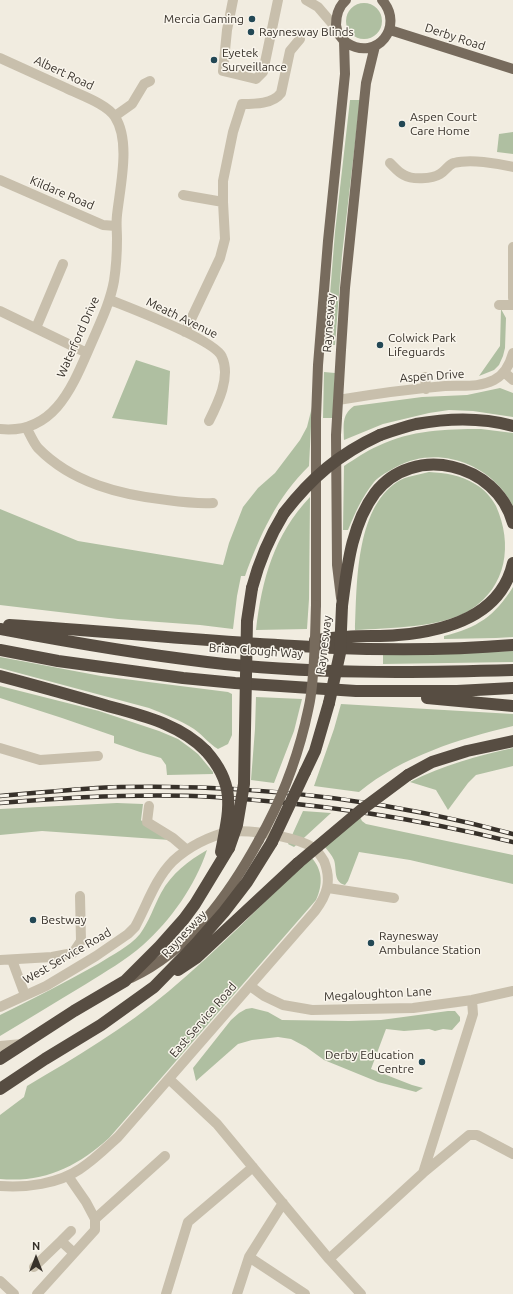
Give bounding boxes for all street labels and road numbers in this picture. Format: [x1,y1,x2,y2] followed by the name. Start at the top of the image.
[423,20,487,54] street label: Derby Road
[32,53,96,93] street label: Albert Road
[28,173,96,213] street label: Kildare Road
[320,293,338,353] street label: Raynesway
[54,294,102,380] street label: Waterford Drive
[144,294,220,342] street label: Meath Avenue
[399,367,465,385] street label: Aspen Drive
[313,615,335,675] street label: Raynesway
[208,641,304,661] street label: Brian Clough Way
[159,907,209,961] street label: Raynesway
[20,925,114,987] street label: West Service Road
[167,980,239,1060] street label: East Service Road
[324,984,432,1004] street label: Megaloughton Lane

